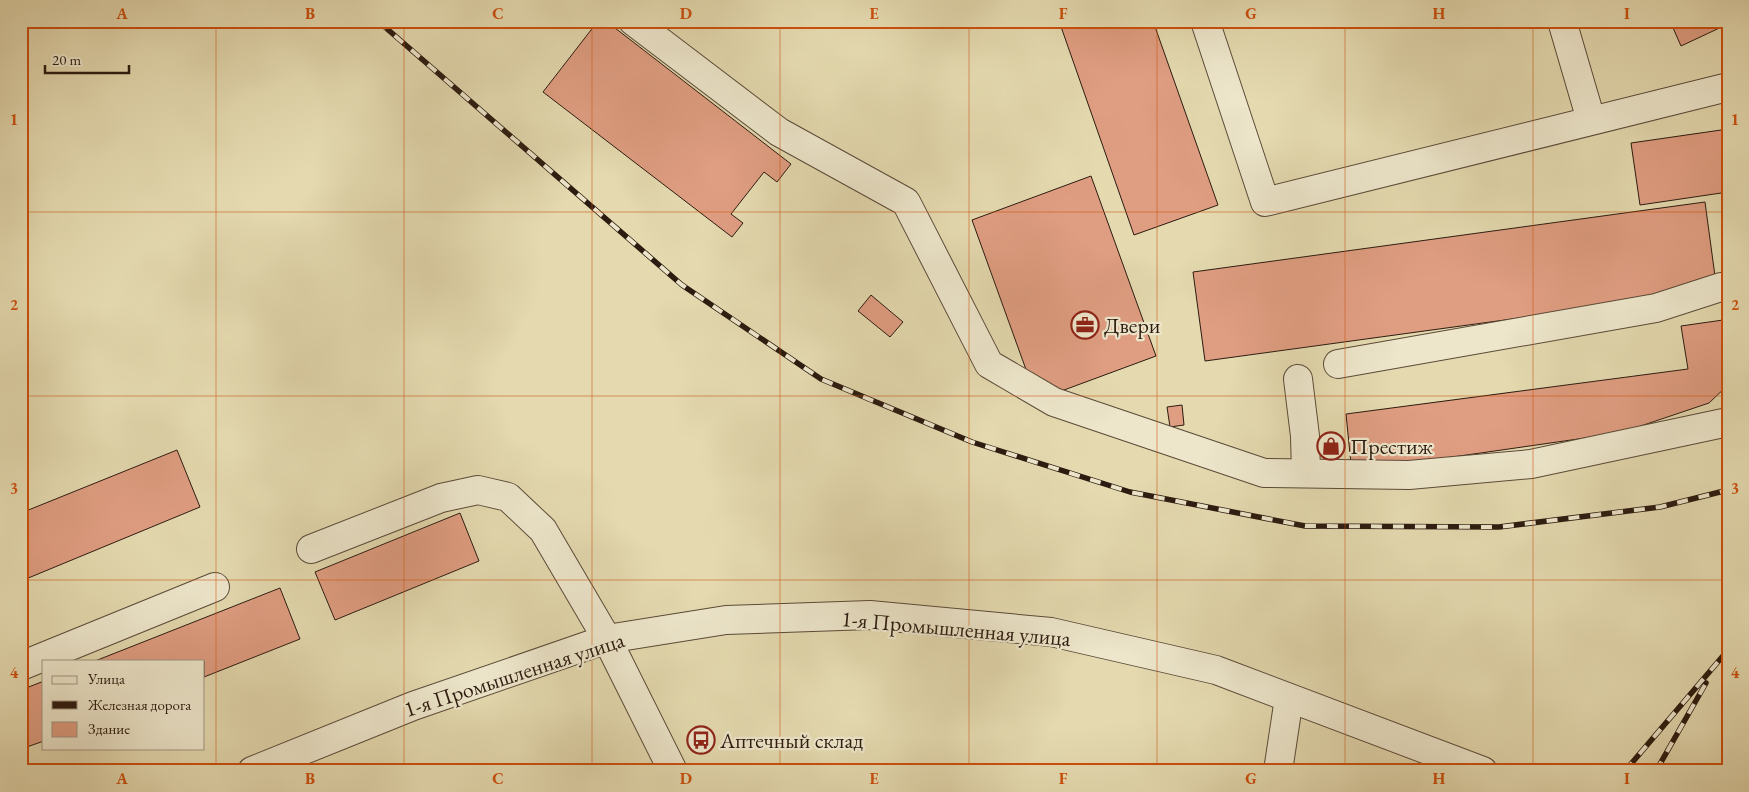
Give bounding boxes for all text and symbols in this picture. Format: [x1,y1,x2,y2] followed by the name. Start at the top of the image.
[115,3,128,24] text: A
[305,3,315,24] text: B
[492,3,504,24] text: C
[680,3,692,24] text: D
[869,3,879,24] text: E
[1059,3,1068,24] text: F
[1245,3,1257,24] text: G
[1433,3,1446,24] text: H
[1624,3,1630,24] text: I
[45,42,129,74] scale bar
[52,50,81,69] text: 20 m
[10,109,18,130] text: 1
[1731,109,1739,130] text: 1
[10,294,19,315] text: 2
[1731,294,1740,315] text: 2
[1070,310,1100,340] office icon: Двери
[1104,311,1161,340] place label: Двери
[1316,431,1346,461] shop icon: Престиж
[1350,432,1434,461] place label: Престиж
[10,478,18,499] text: 3
[1731,478,1739,499] text: 3
[840,604,1072,653] street label: 1-я Промышленная улица
[400,625,628,724] street label: 1-я Промышленная улица
[42,660,205,750] legend
[10,662,19,683] text: 4
[1731,662,1740,683] text: 4
[87,669,125,688] text: Улица
[87,695,191,714] text: Железная дорога
[88,719,130,738] text: Здание
[686,725,716,755] bus stop icon: Аптечный склад
[719,726,863,755] place label: Аптечный склад
[115,768,128,789] text: A
[305,768,315,789] text: B
[492,768,504,789] text: C
[680,768,692,789] text: D
[869,768,879,789] text: E
[1059,768,1068,789] text: F
[1245,768,1257,789] text: G
[1433,768,1446,789] text: H
[1624,768,1630,789] text: I

